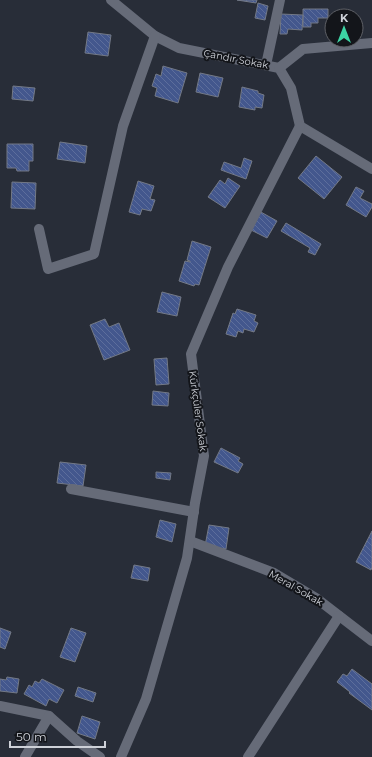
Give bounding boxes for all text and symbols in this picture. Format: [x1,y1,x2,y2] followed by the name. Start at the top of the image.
[324,8,364,48] north arrow
[340,11,349,25] text: K
[202,46,270,72] street label: Çandır Sokak
[186,370,210,452] street label: Kürkçüler Sokak
[267,567,325,609] street label: Meral Sokak
[10,723,105,749] scale bar
[16,729,47,744] text: 50 m

